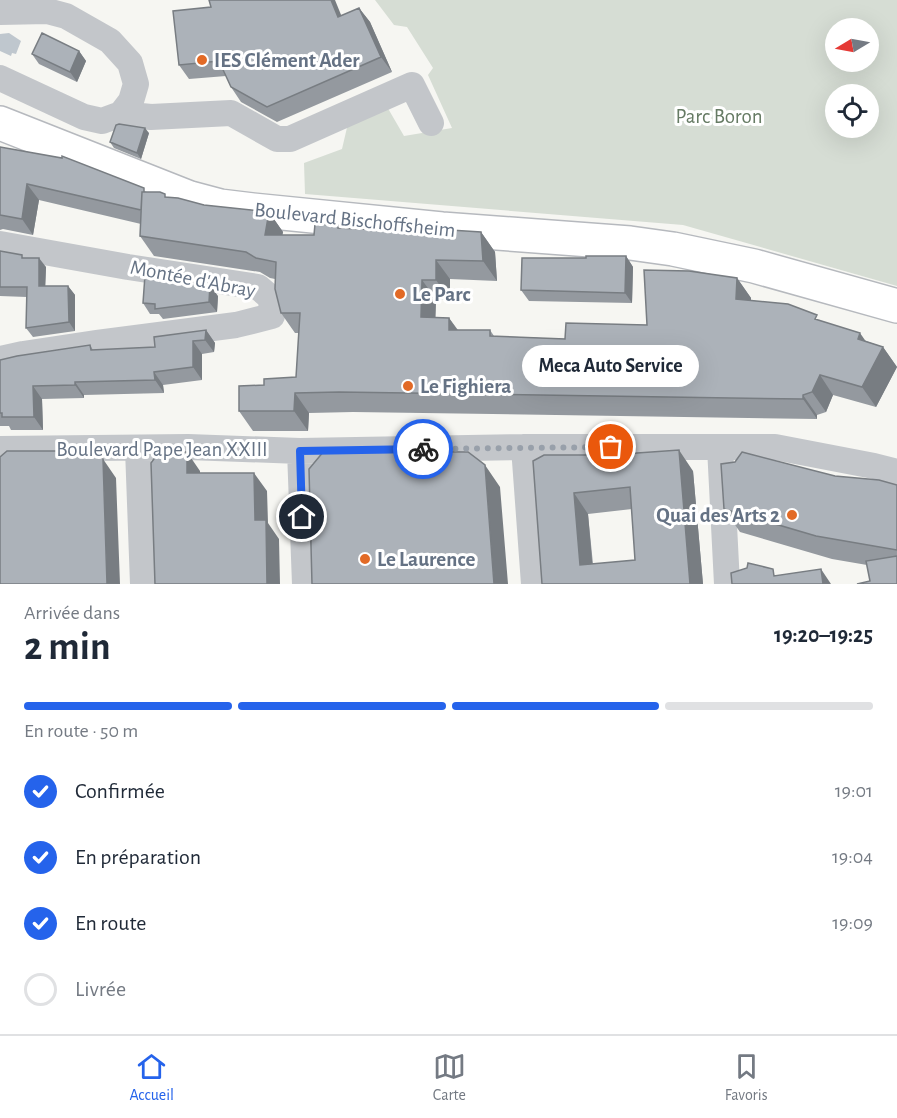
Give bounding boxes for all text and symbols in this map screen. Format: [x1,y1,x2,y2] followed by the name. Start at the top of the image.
[825,18,879,72] north arrow
[825,18,879,138] map controls
[214,50,360,71] place label: IES Clément Ader
[195,53,209,67] marker: IES Clément Ader
[825,84,879,138] button: locate
[675,106,763,127] park label: Parc Boron
[253,199,457,241] street label: Boulevard Bischoffsheim
[129,257,257,301] street label: Montée d'Abray
[412,284,471,305] place label: Le Parc
[393,287,407,301] marker: Le Parc
[522,345,700,387] callout: Meca Auto Service
[538,356,683,376] text: Meca Auto Service
[420,376,511,397] place label: Le Fighiera
[401,379,415,393] marker: Le Fighiera
[393,419,453,479] courier
[585,421,636,472] pin
[594,430,627,463] icon: bag
[407,433,440,466] icon: bike
[56,439,268,460] street label: Boulevard Pape Jean XXIII
[276,491,327,542] pin
[285,500,318,533] icon: home
[656,505,780,527] place label: Quai des Arts 2
[785,508,799,522] marker: Quai des Arts 2
[377,549,475,570] place label: Le Laurence
[358,552,372,566] marker: Le Laurence
[24,603,120,623] text: Arrivée dans
[774,624,873,646] text: 19:20–19:25
[24,628,111,667] text: 2 min
[24,721,138,741] text: En route · 50 m
[24,775,57,808] icon: check
[75,780,165,802] text: Confirmée
[835,781,873,801] text: 19:01
[24,841,57,874] icon: check
[75,846,201,868] text: En préparation
[832,847,873,867] text: 19:04
[24,907,57,940] icon: check
[75,912,146,934] text: En route
[832,913,873,933] text: 19:09
[75,978,126,1000] text: Livrée
[129,1050,174,1105] tab: Accueil
[433,1050,466,1105] tab: Carte
[725,1050,768,1105] tab: Favoris

